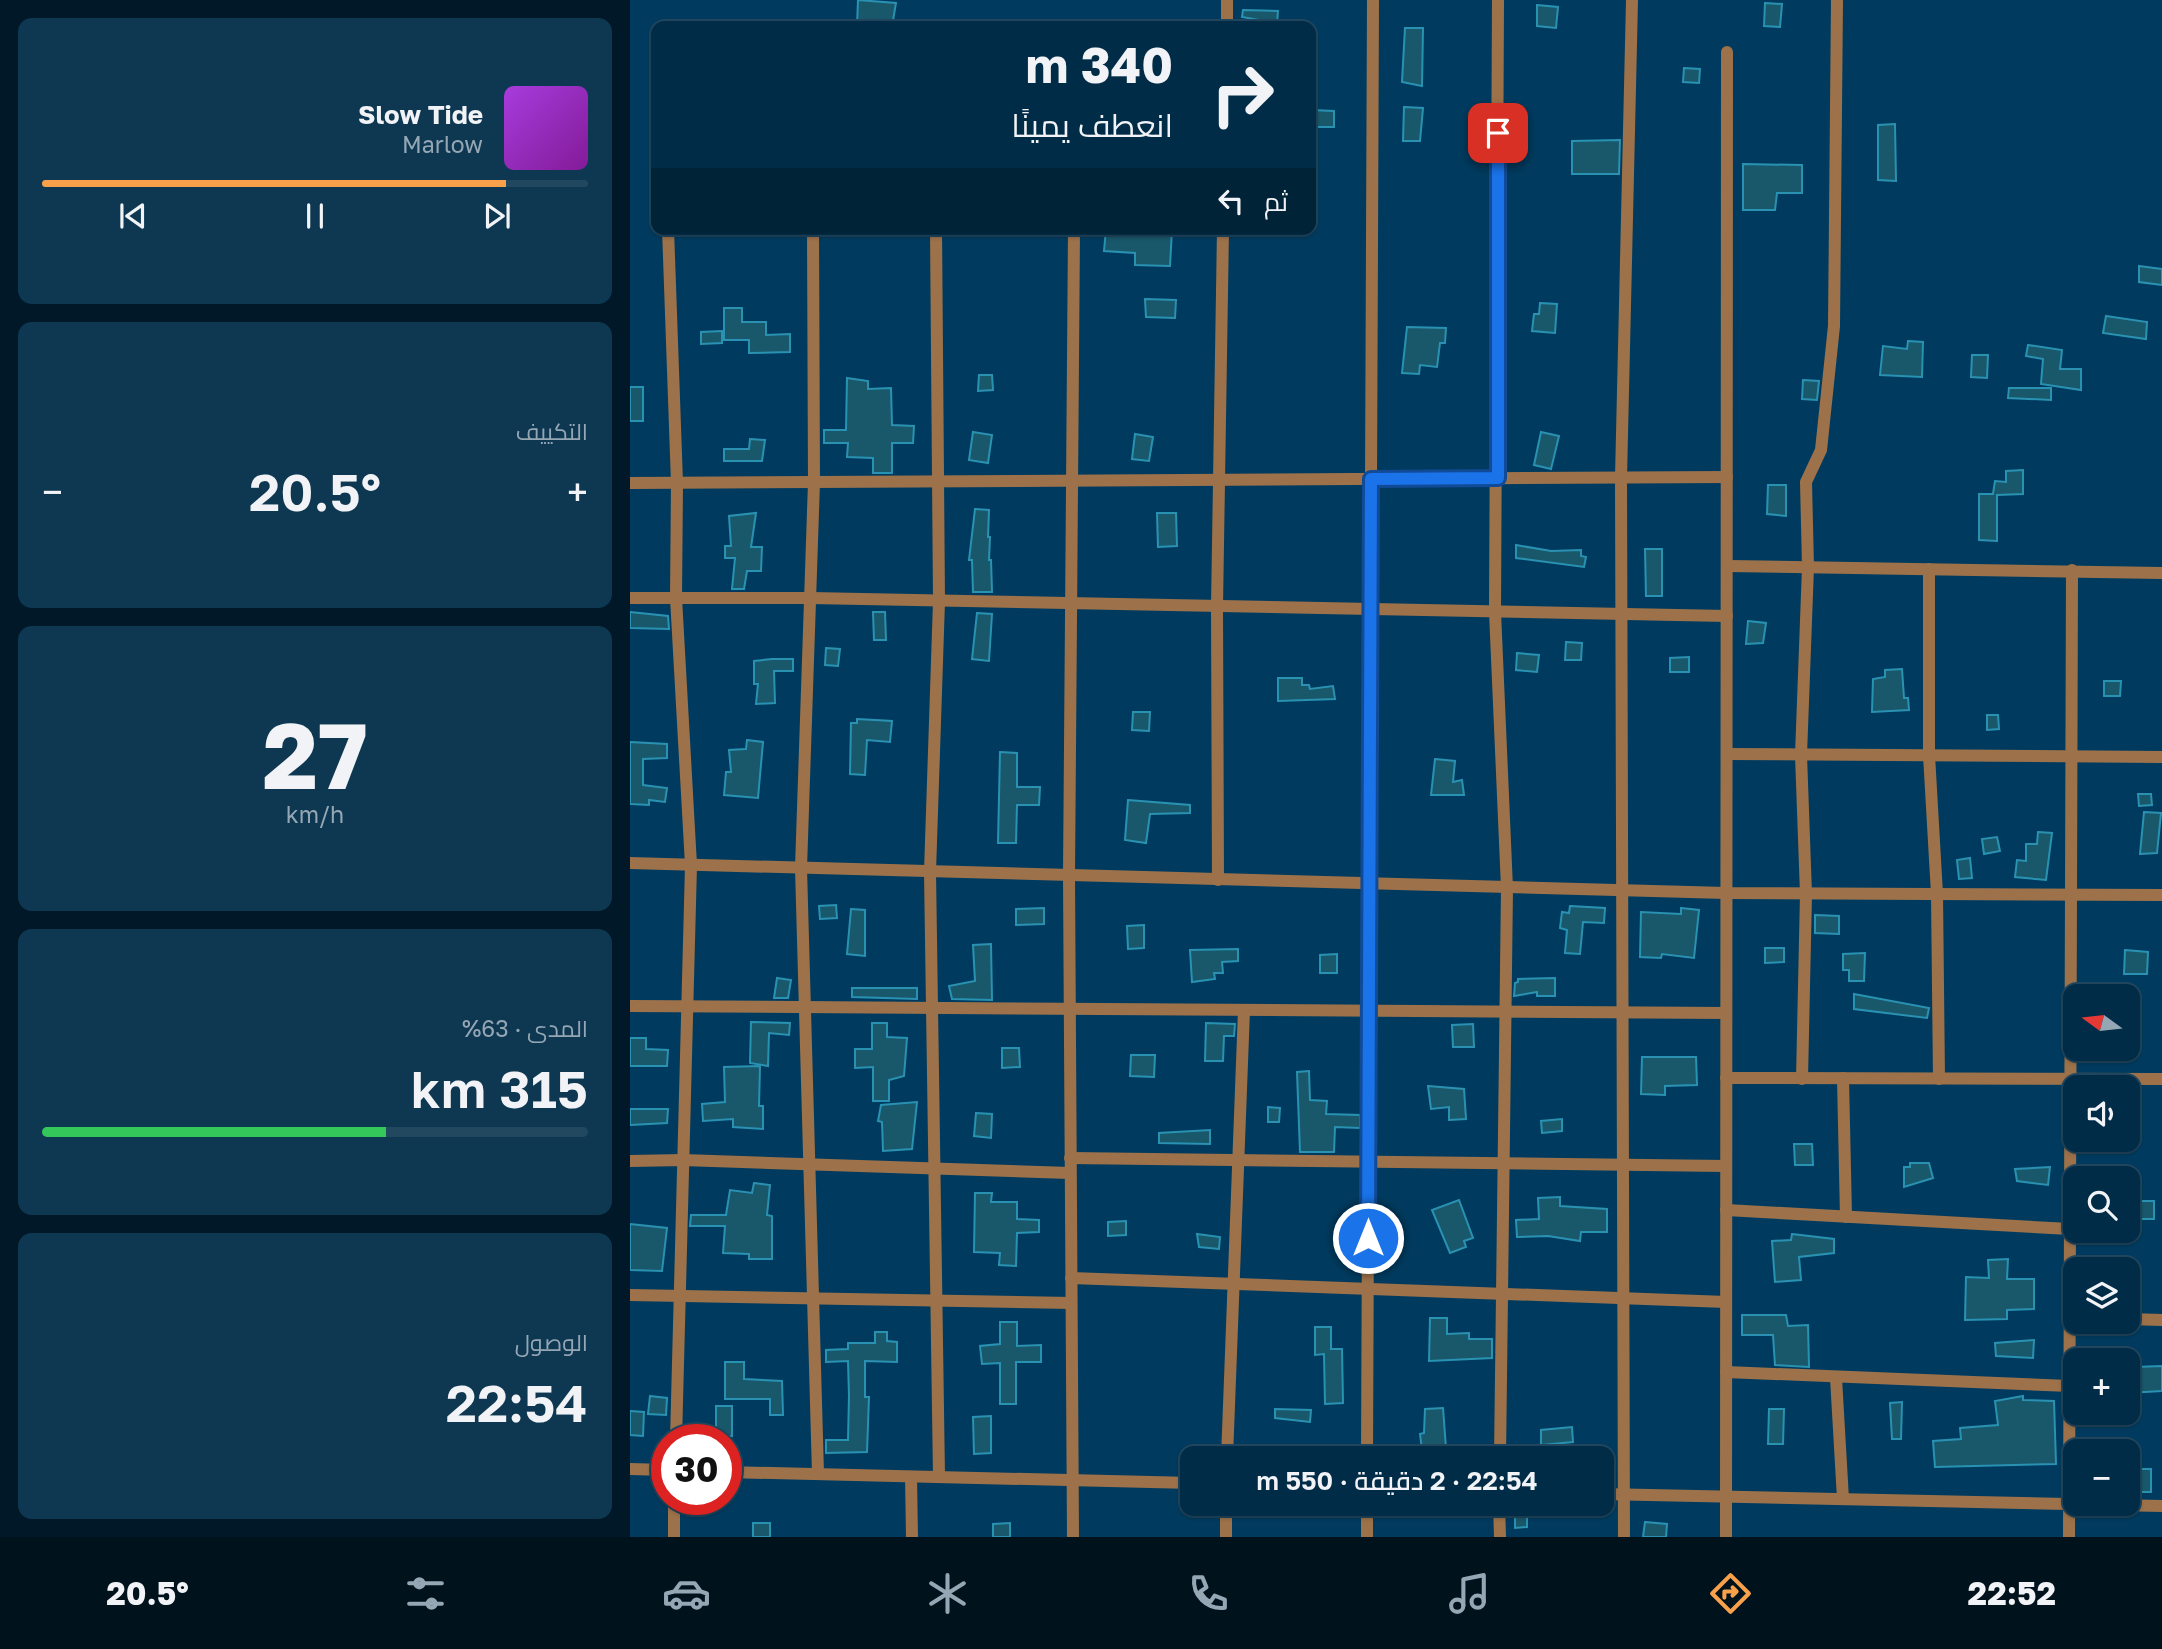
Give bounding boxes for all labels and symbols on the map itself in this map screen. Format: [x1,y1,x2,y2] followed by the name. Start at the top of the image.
[1468,103,1528,163] pin
[2063,984,2140,1060] north arrow
[1331,1201,1405,1275] position arrow
[651,1424,742,1515] speed limit sign: 30

